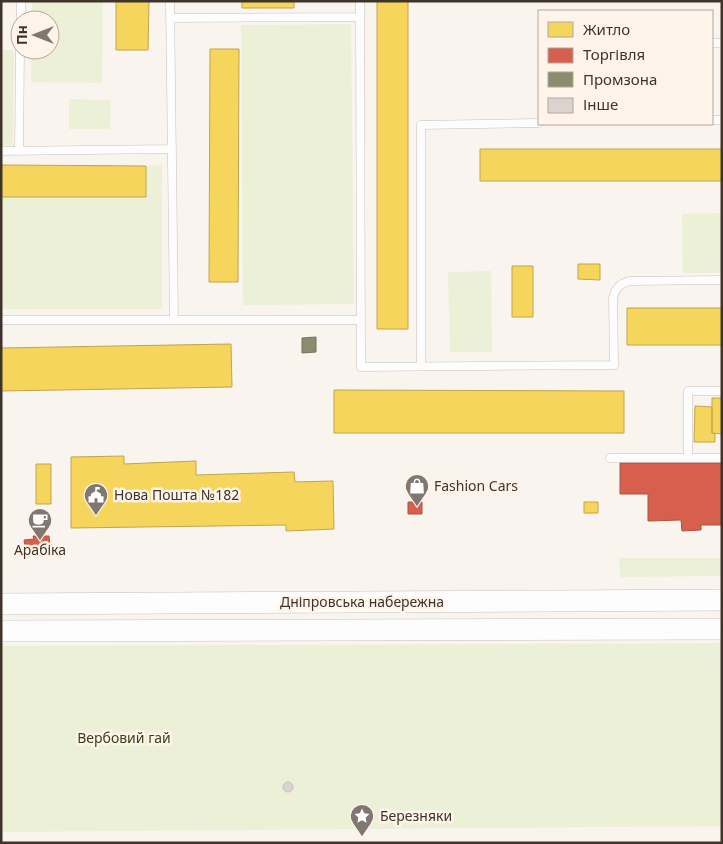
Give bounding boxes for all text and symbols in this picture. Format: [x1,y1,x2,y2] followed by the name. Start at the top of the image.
[10,10,60,60] north arrow
[538,10,713,125] legend
[583,19,630,39] text: Житло
[12,25,31,45] text: Пн
[583,44,645,64] text: Торгівля
[583,69,657,89] text: Промзона
[583,94,618,114] text: Інше
[404,473,430,507] shop icon: Fashion Cars
[434,476,518,495] place label: Fashion Cars
[83,482,109,516] public building icon: Нова Пошта №182
[114,485,239,504] place label: Нова Пошта №182
[27,507,53,541] cafe icon: Арабіка
[14,540,66,559] place label: Арабіка
[280,592,444,611] street label: Дніпровська набережна
[77,728,171,747] park label: Вербовий гай
[349,803,375,837] place icon: Березняки
[380,806,452,825] place label: Березняки

